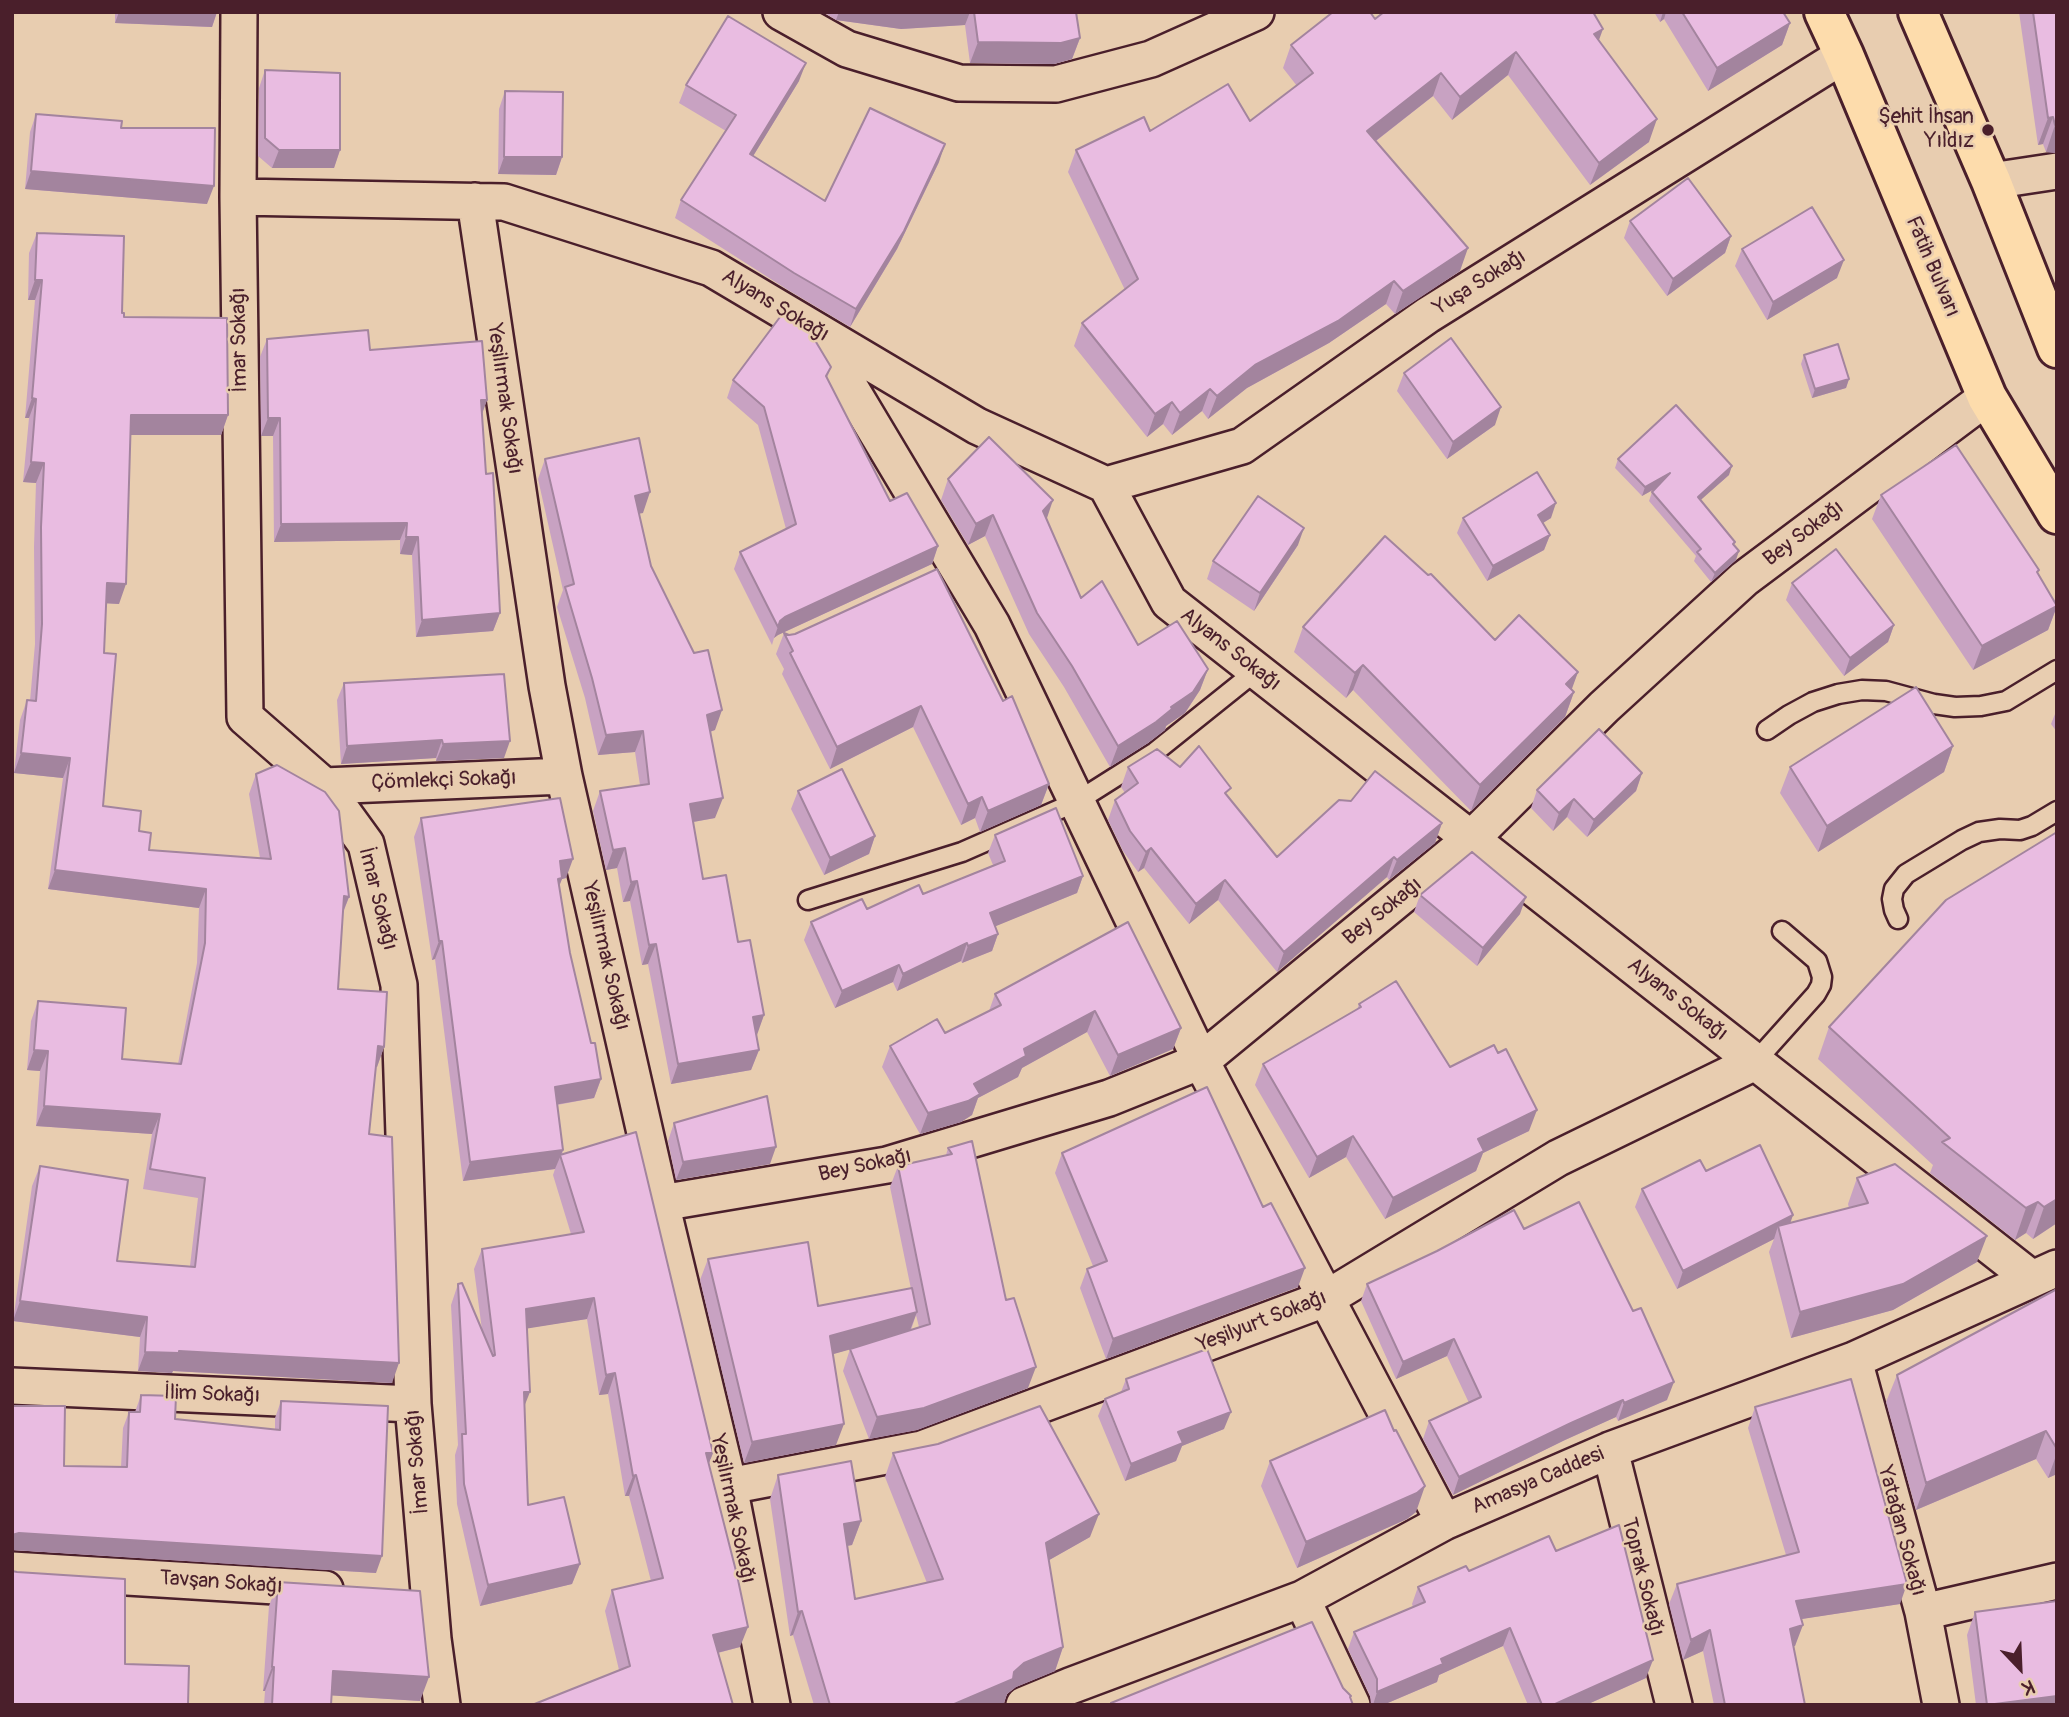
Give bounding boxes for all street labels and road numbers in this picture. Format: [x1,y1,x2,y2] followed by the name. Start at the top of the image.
[1900,213,1964,321] street label: Fatih Bulvarı
[1429,245,1531,321] street label: Yuşa Sokağı
[717,264,833,348] street label: Alyans Sokağı
[226,287,254,393] street label: İmar Sokağı
[481,322,527,476] street label: Yeşilırmak Sokağı
[1759,496,1849,572] street label: Bey Sokağı
[1175,603,1285,697] street label: Alyans Sokağı
[371,766,517,796] street label: Çömlekçi Sokağı
[352,845,402,953] street label: İmar Sokağı
[1338,872,1428,952] street label: Bey Sokağı
[576,879,634,1033] street label: Yeşilırmak Sokağı
[1622,953,1732,1047] street label: Alyans Sokağı
[816,1144,914,1188] street label: Bey Sokağı
[1193,1286,1331,1358] street label: Yeşilyurt Sokağı
[164,1381,260,1409] street label: İlim Sokağı
[401,1409,435,1515] street label: İmar Sokağı
[704,1432,760,1586] street label: Yeşilırmak Sokağı
[1468,1442,1608,1520] street label: Amasya Caddesi
[1871,1463,1931,1599] street label: Yatağan Sokağı
[1615,1515,1669,1639] street label: Toprak Sokağı
[159,1566,283,1600] street label: Tavşan Sokağı

